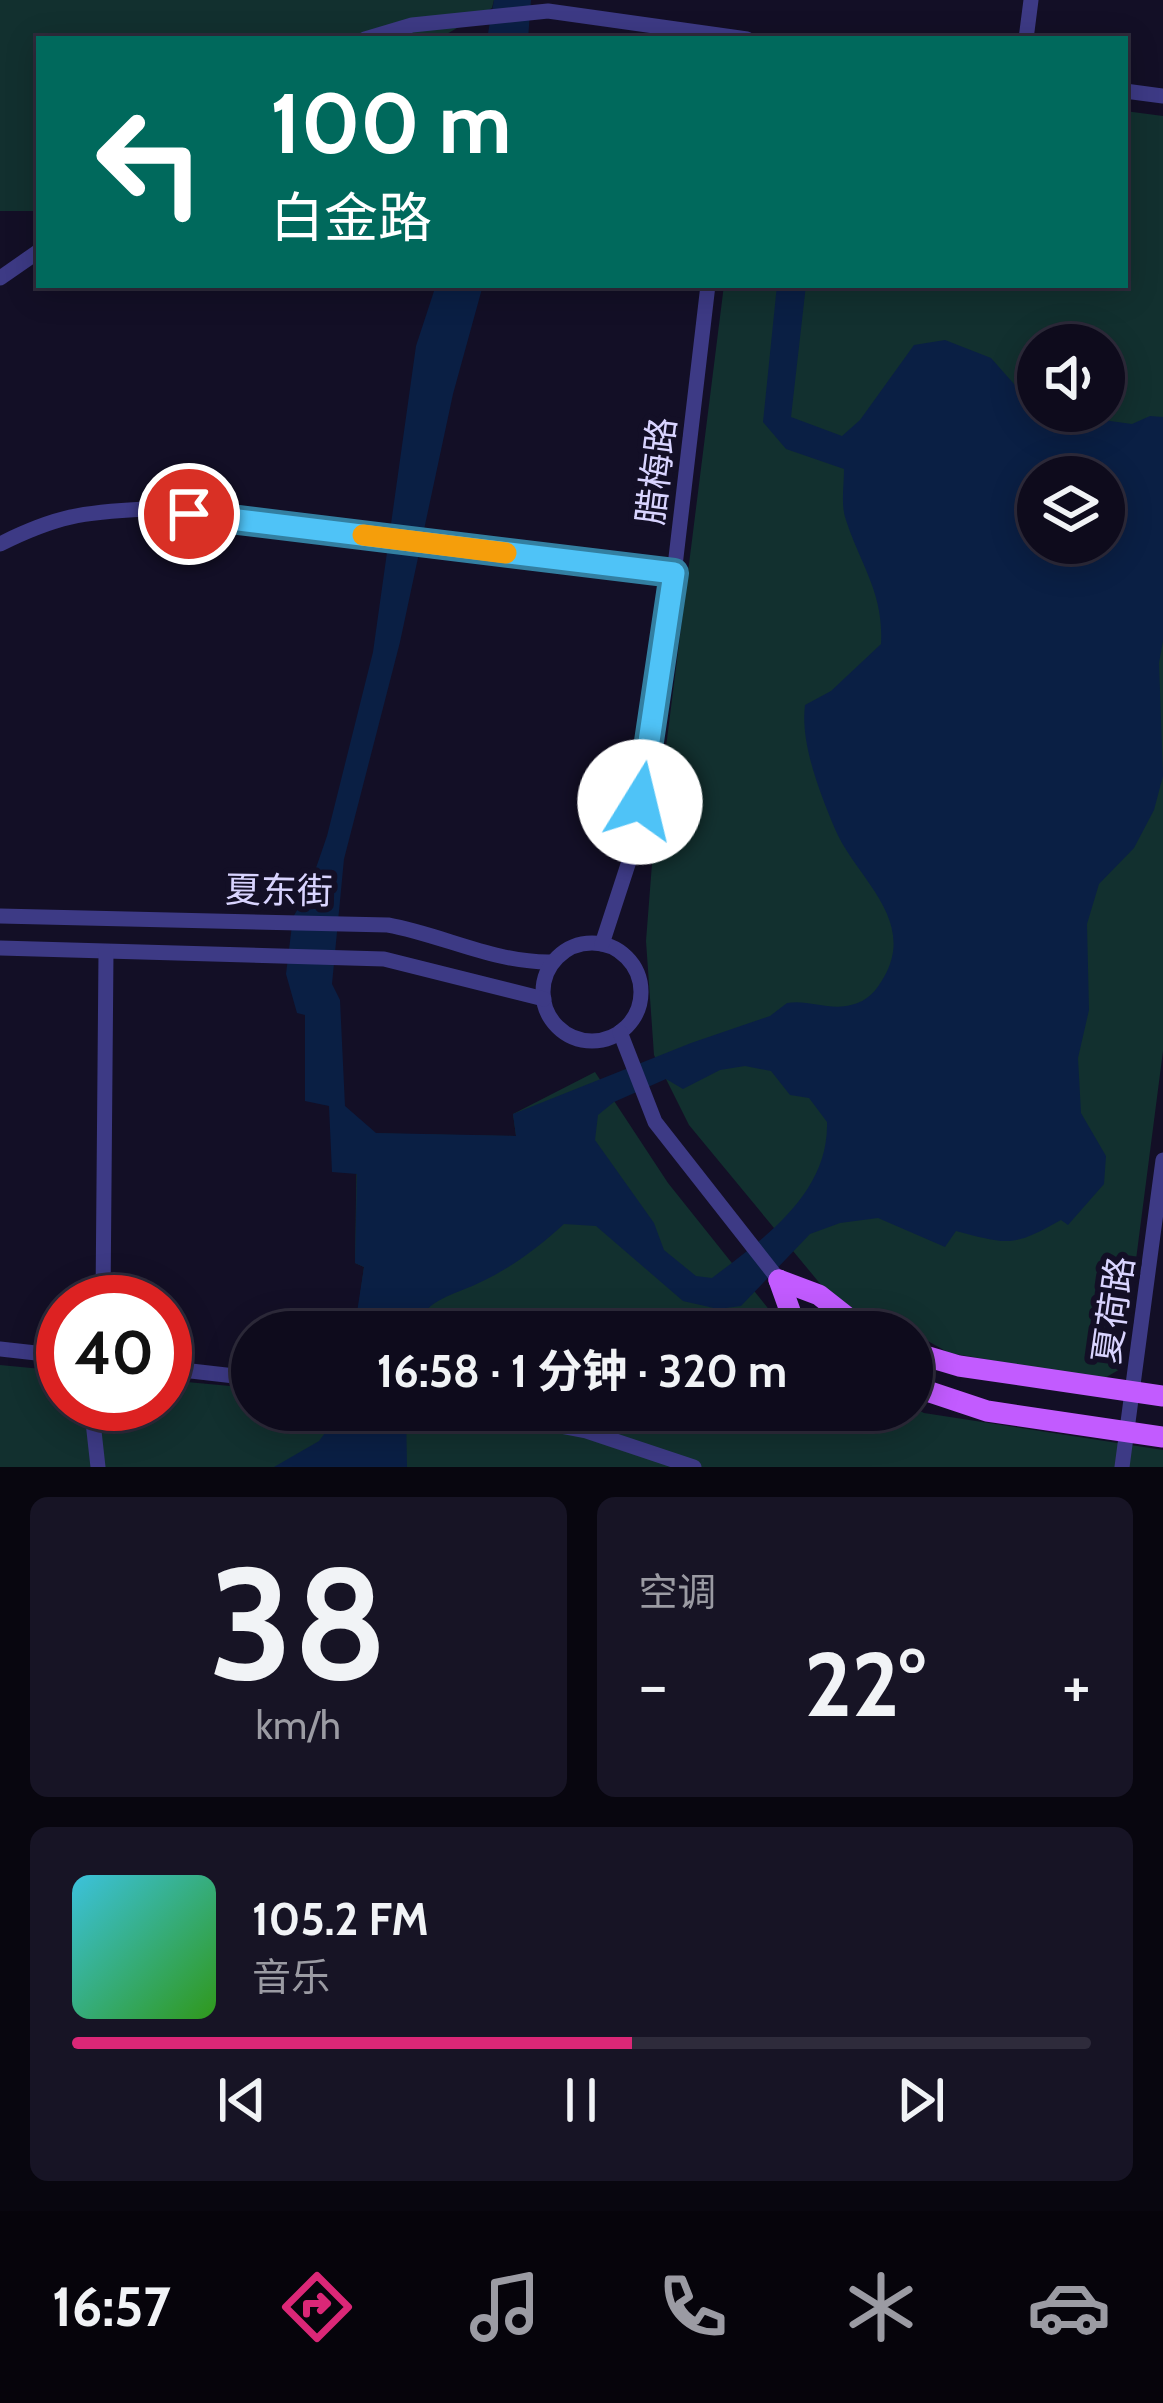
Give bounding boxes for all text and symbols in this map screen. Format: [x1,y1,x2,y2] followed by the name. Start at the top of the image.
[270,72,512,174] text: 100 m
[72,84,228,240] icon: left
[270,185,432,251] text: 白金路
[1017,324,1125,564] map controls
[1017,324,1125,432] button: sound
[628,415,684,527] street label: 腊梅路
[1017,456,1125,564] button: layers
[138,463,240,565] pin
[156,481,222,547] icon: arrive
[577,739,703,865] position arrow
[225,867,333,913] street label: 夏东街
[1084,1253,1142,1367] street label: 夏荷路
[36,1275,192,1431] speed limit sign: 40
[377,1344,787,1398] text: 16:58 · 1 分钟 · 320 m
[209,1528,387,1718] text: 38
[639,1568,717,1616] text: 空调
[804,1629,925,1739] text: 22°
[639,1644,668,1725] text: −
[1062,1644,1091,1725] text: +
[256,1701,341,1749] text: km/h
[252,1892,429,1946] text: 105.2 FM
[252,1953,330,2001] text: 音乐
[209,2067,275,2133] icon: previous
[548,2067,614,2133] icon: pause
[888,2067,954,2133] icon: next
[275,2265,359,2349] icon: directions
[463,2265,547,2349] icon: music
[651,2265,735,2349] icon: phone
[839,2265,923,2349] icon: climate
[1027,2265,1111,2349] icon: car
[52,2274,171,2340] text: 16:57

